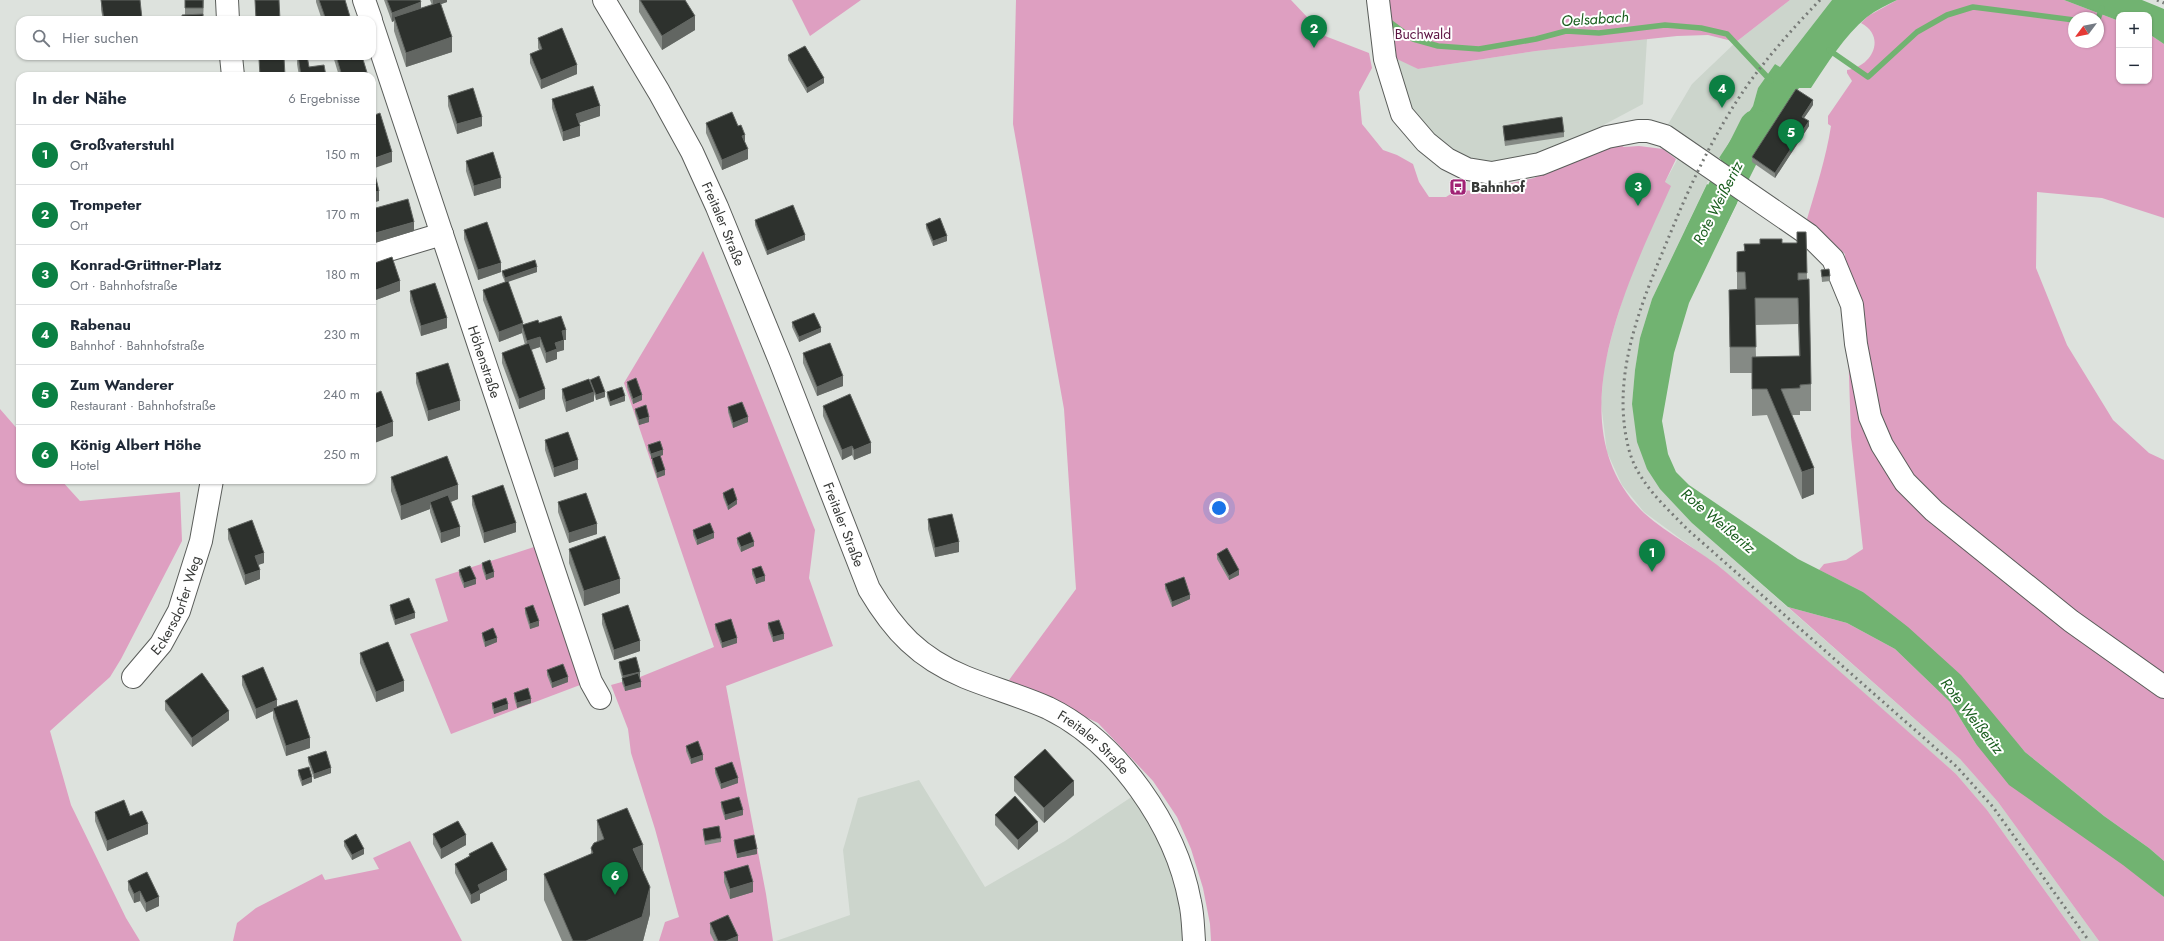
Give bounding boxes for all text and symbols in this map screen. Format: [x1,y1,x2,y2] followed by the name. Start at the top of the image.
[1560,6,1630,32] water label: Oelsabach
[2068,12,2104,48] north arrow
[2116,12,2152,84] map controls
[2116,12,2152,48] button: +
[1301,15,1327,48] pin: 2
[16,16,376,60] search box
[1395,24,1451,44] park label: Buchwald
[30,27,52,49] icon: search
[62,27,139,49] text: Hier suchen
[2116,48,2152,84] button: −
[1709,75,1735,108] pin: 4
[32,86,127,110] text: In der Nähe
[288,89,360,108] text: 6 Ergebnisse
[1778,119,1804,152] pin: 5
[70,134,174,156] text: Großvaterstuhl
[42,145,48,164] text: 1
[325,145,360,164] text: 150 m
[70,156,88,175] text: Ort
[1688,156,1749,249] water label: Rote Weißeritz
[1625,173,1651,206] pin: 3
[1448,177,1468,197] bus stop icon: Bahnhof
[1471,177,1526,197] place label: Bahnhof
[697,178,750,269] street label: Freitaler Straße
[70,194,142,216] text: Trompeter
[41,205,49,224] text: 2
[325,205,360,224] text: 170 m
[70,216,88,235] text: Ort
[70,254,222,276] text: Konrad-Grüttner-Platz
[41,265,49,284] text: 3
[325,265,360,284] text: 180 m
[70,276,177,295] text: Ort · Bahnhofstraße
[70,314,131,336] text: Rabenau
[463,323,506,401] street label: Höhenstraße
[40,325,50,344] text: 4
[324,325,360,344] text: 230 m
[70,336,204,355] text: Bahnhof · Bahnhofstraße
[70,374,174,396] text: Zum Wanderer
[41,385,49,404] text: 5
[323,385,360,404] text: 240 m
[70,396,216,415] text: Restaurant · Bahnhofstraße
[70,434,201,456] text: König Albert Höhe
[41,445,49,464] text: 6
[323,445,360,464] text: 250 m
[70,456,99,475] text: Hotel
[818,479,869,570] street label: Freitaler Straße
[1676,483,1761,560] water label: Rote Weißeritz
[1209,498,1229,518] your location
[1639,539,1665,572] pin: 1
[146,553,206,659] street label: Eckersdorfer Weg
[1935,673,2009,760] water label: Rote Weißeritz
[1054,705,1134,778] street label: Freitaler Straße
[602,862,628,895] pin: 6

